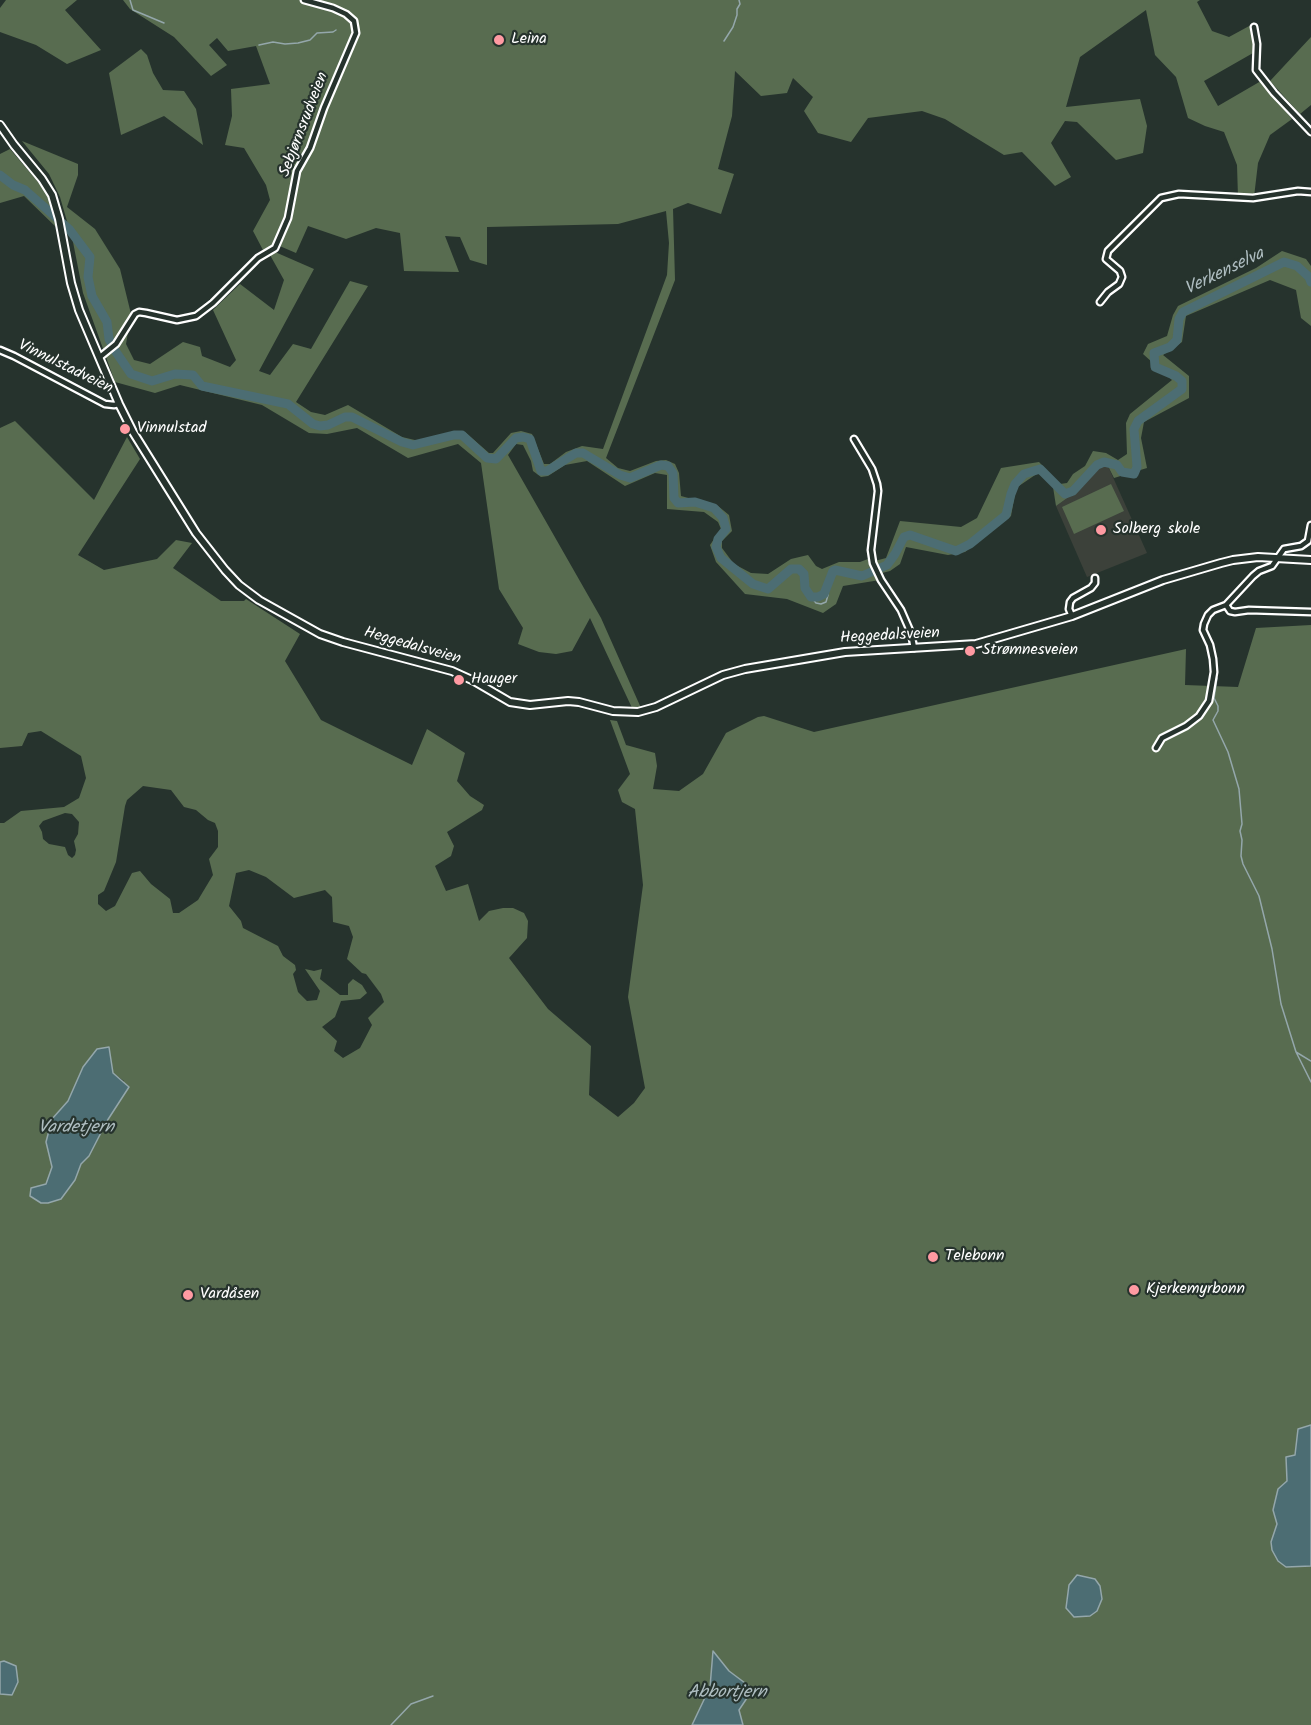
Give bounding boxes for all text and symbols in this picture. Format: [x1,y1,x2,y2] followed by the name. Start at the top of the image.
[511,30,547,50] place label: Leina
[492,33,506,47] marker: Leina
[276,70,334,180] street label: Sebjørnsrudveien
[1182,244,1268,302] water label: Verkenselva
[15,337,115,399] street label: Vinnulstadveien
[137,419,206,439] place label: Vinnulstad
[118,422,132,436] marker: Vinnulstad
[1113,520,1200,540] place label: Solberg skole
[1094,523,1108,537] marker: Solberg skole
[361,624,463,670] street label: Heggedalsveien
[840,625,940,649] street label: Heggedalsveien
[982,641,1078,661] place label: Strømnesveien
[963,644,977,658] marker: Strømnesveien
[471,670,517,690] place label: Hauger
[452,673,466,687] marker: Hauger
[38,1118,114,1140] water label: Vardetjern
[945,1247,1005,1267] place label: Telebonn
[926,1250,940,1264] marker: Telebonn
[1146,1280,1245,1300] place label: Kjerkemyrbonn
[1127,1283,1141,1297] marker: Kjerkemyrbonn
[200,1285,259,1305] place label: Vardåsen
[181,1288,195,1302] marker: Vardåsen
[687,1683,767,1705] water label: Abbortjern

